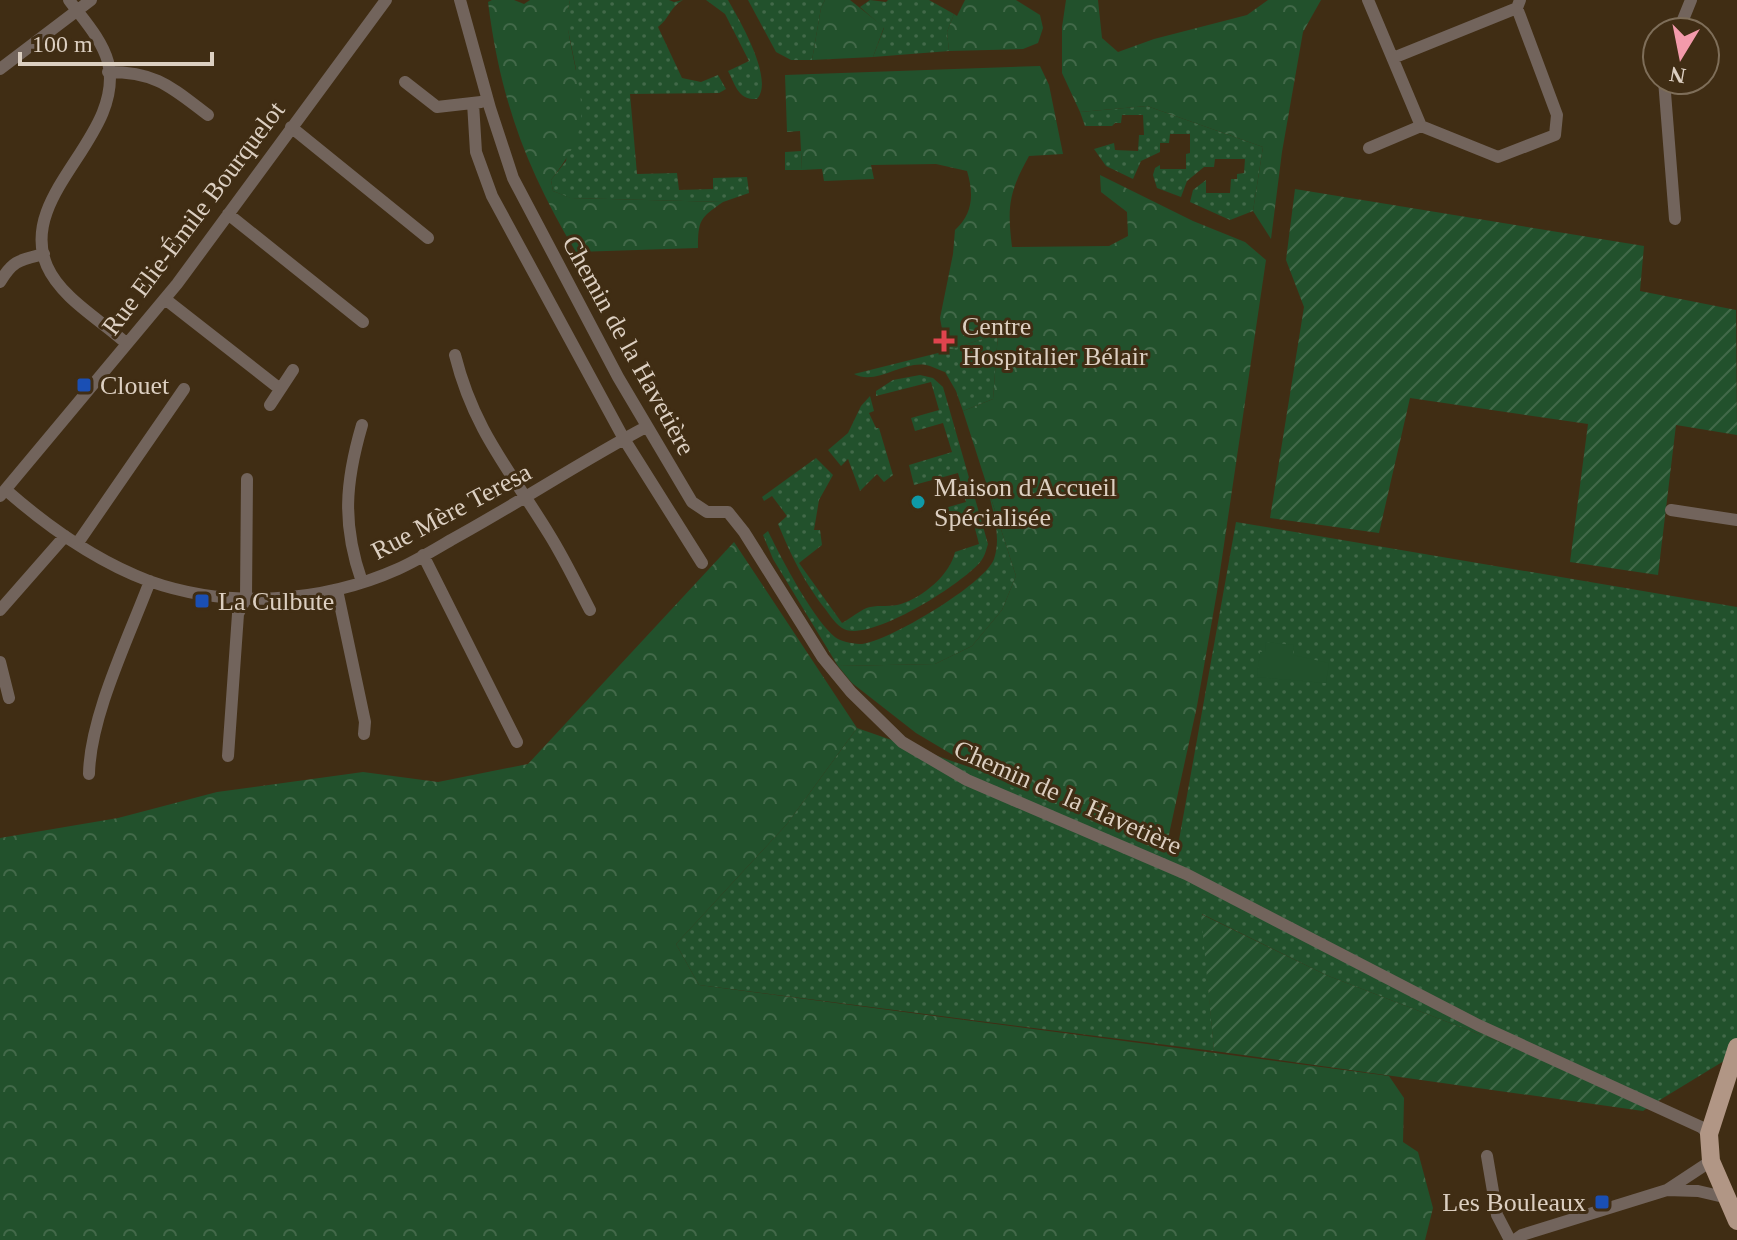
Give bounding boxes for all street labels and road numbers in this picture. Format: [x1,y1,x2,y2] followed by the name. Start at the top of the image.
[96,95,291,341] street label: Rue Elie-Émile Bourquelot
[556,231,701,460] street label: Chemin de la Havetière
[366,457,536,566] street label: Rue Mère Teresa
[949,734,1186,861] street label: Chemin de la Havetière

